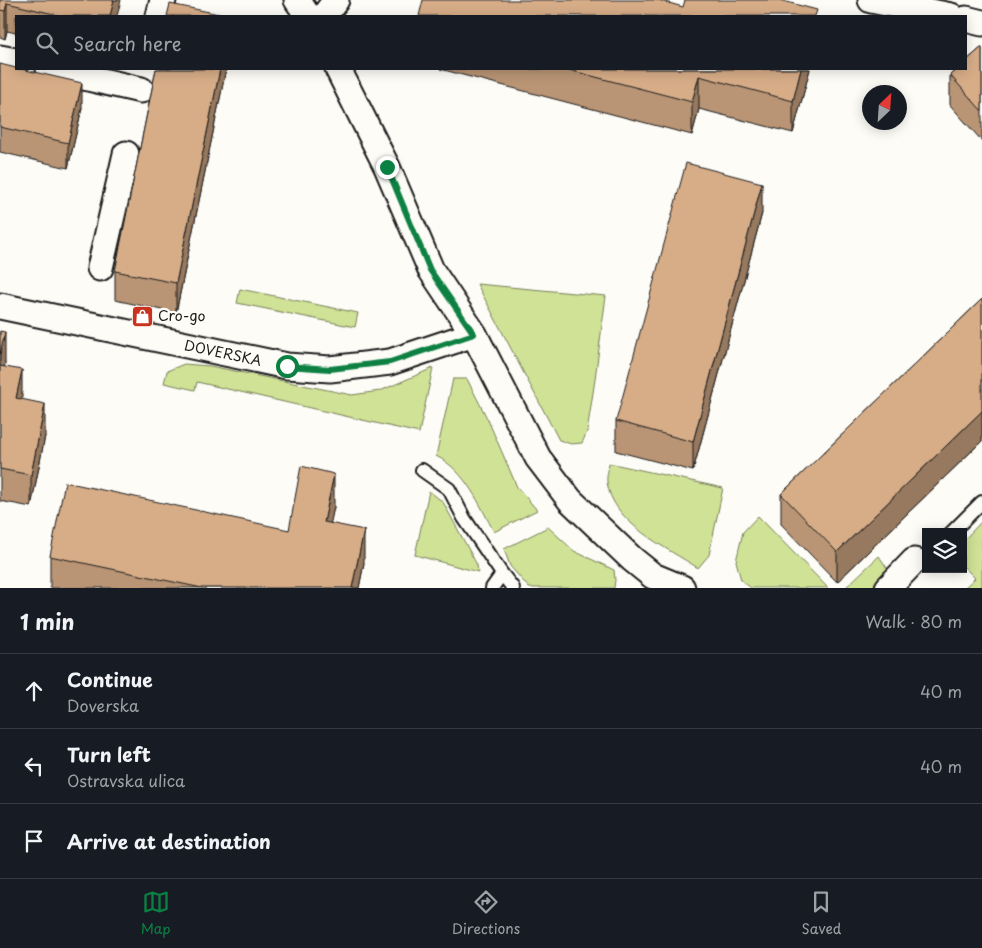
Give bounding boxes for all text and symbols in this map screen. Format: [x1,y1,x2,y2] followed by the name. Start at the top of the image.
[15,15,967,70] search box
[33,29,61,57] icon: search
[73,29,182,57] text: Search here
[862,85,907,130] north arrow
[376,156,399,179] route end
[130,304,154,328] shop icon: Cro-go
[158,305,205,326] place label: Cro-go
[182,334,264,371] street label: DOVERSKA
[276,355,299,378] route start
[922,528,967,573] map controls
[922,528,967,573] button: layers
[20,605,74,637] text: 1 min
[865,609,962,633] text: Walk · 80 m
[67,665,153,693] text: Continue
[20,677,48,705] icon: ahead
[920,679,962,703] text: 40 m
[67,693,139,717] text: Doverska
[67,740,151,768] text: Turn left
[20,752,48,780] icon: left
[920,754,962,778] text: 40 m
[67,768,185,792] text: Ostravska ulica
[20,827,48,855] icon: arrive
[67,827,271,855] text: Arrive at destination
[141,888,171,939] tab: Map
[452,888,520,939] tab: Directions
[802,888,841,939] tab: Saved

